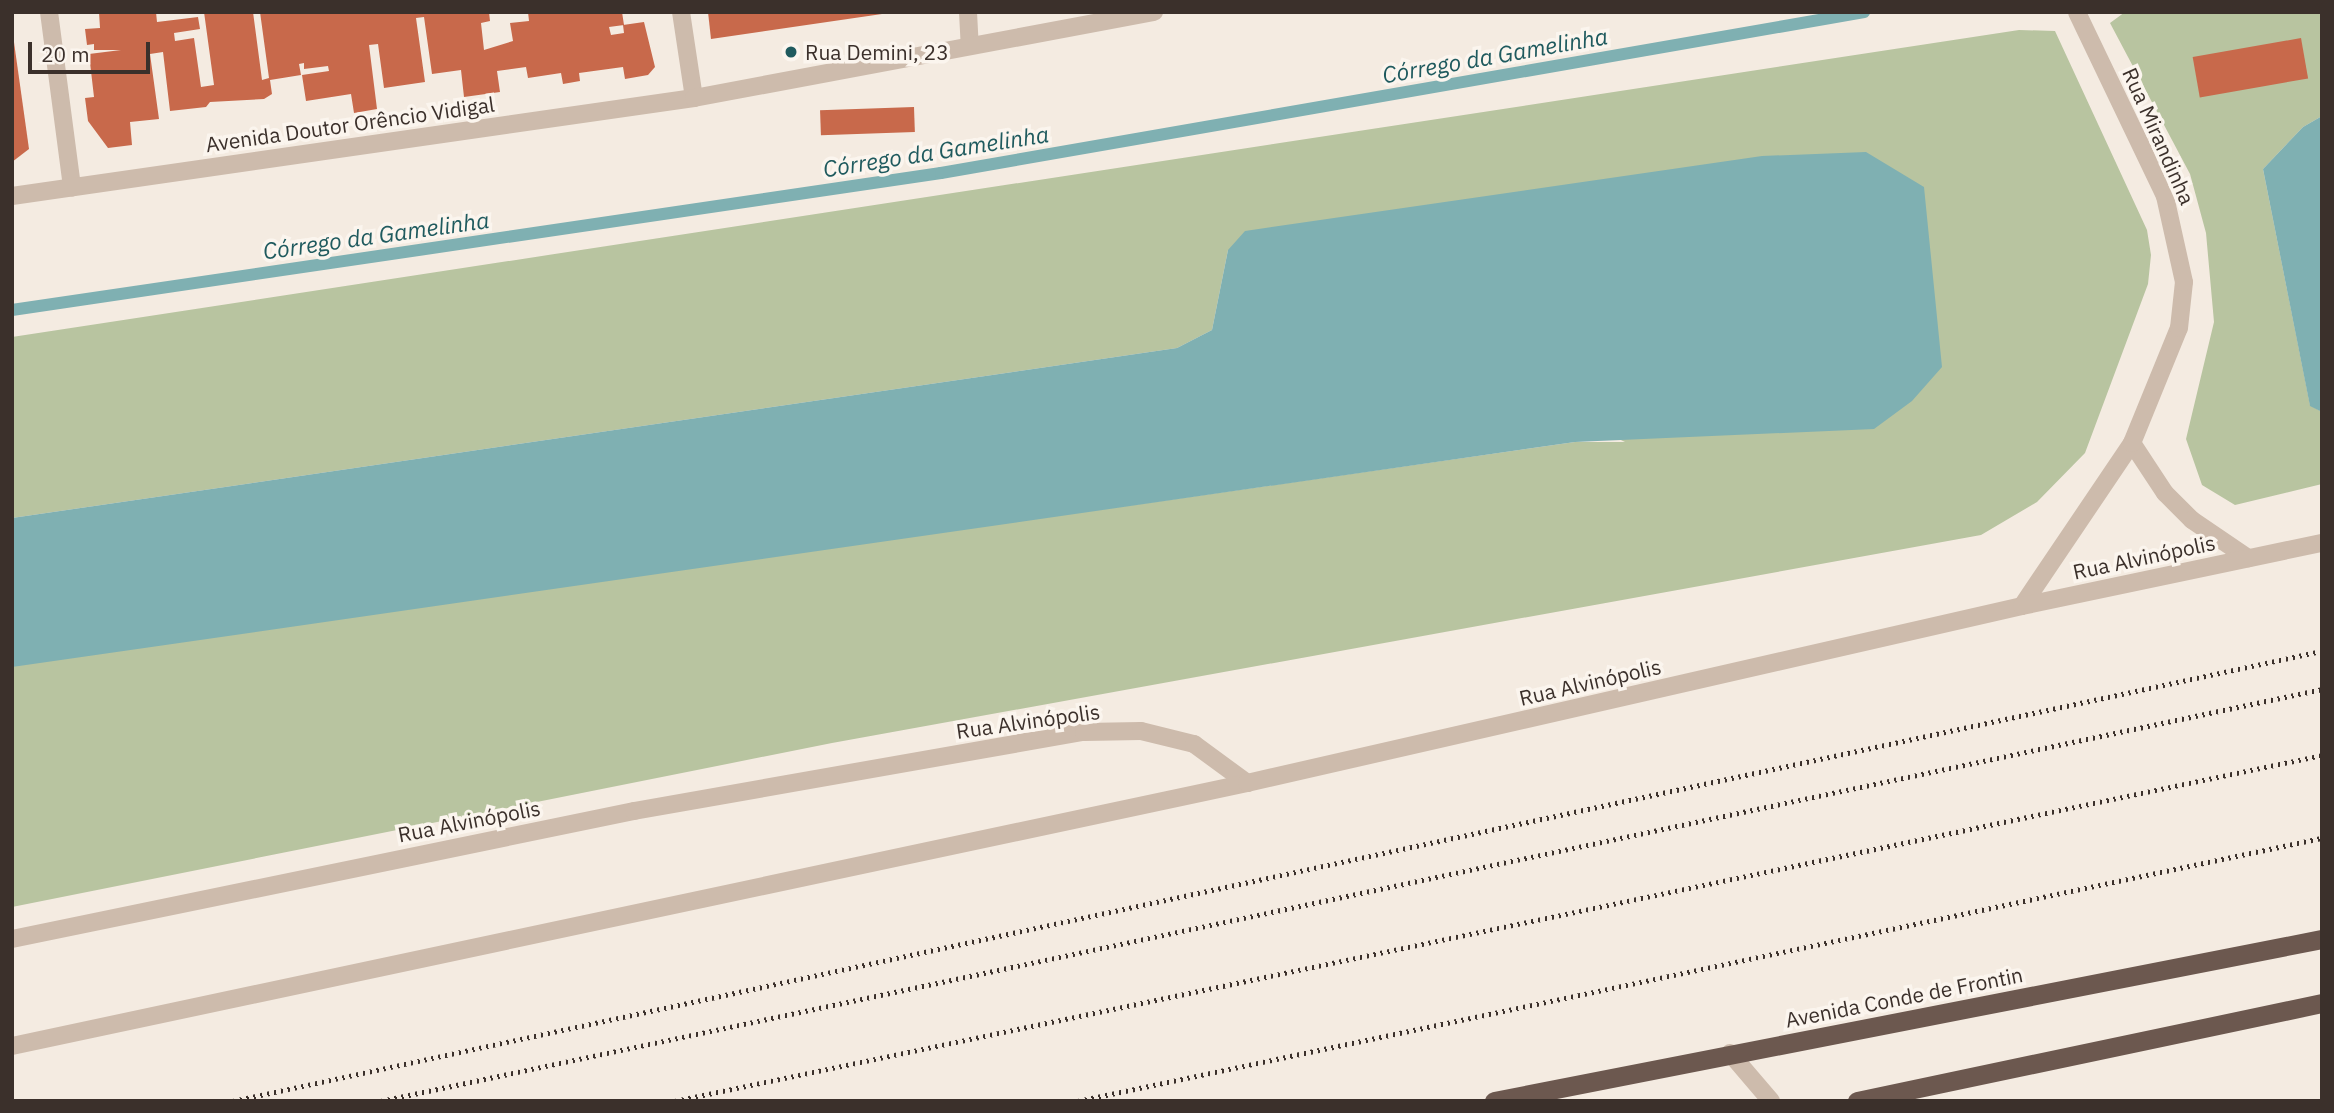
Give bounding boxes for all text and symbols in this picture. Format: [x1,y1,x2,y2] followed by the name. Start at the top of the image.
[1380,22,1610,88] water label: Córrego da Gamelinha
[32,28,154,72] scale bar
[805,39,949,65] place label: Rua Demini, 23
[41,40,90,68] text: 20 m
[783,44,799,60] marker: Rua Demini, 23
[2118,64,2200,208] street label: Rua Mirandinha
[204,91,496,157] street label: Avenida Doutor Orêncio Vidigal
[821,120,1051,182] water label: Córrego da Gamelinha
[261,205,491,265] water label: Córrego da Gamelinha
[2071,530,2217,584] street label: Rua Alvinópolis
[1517,653,1663,711] street label: Rua Alvinópolis
[955,698,1101,744] street label: Rua Alvinópolis
[395,795,543,847] street label: Rua Alvinópolis
[1783,962,2025,1032] street label: Avenida Conde de Frontin

